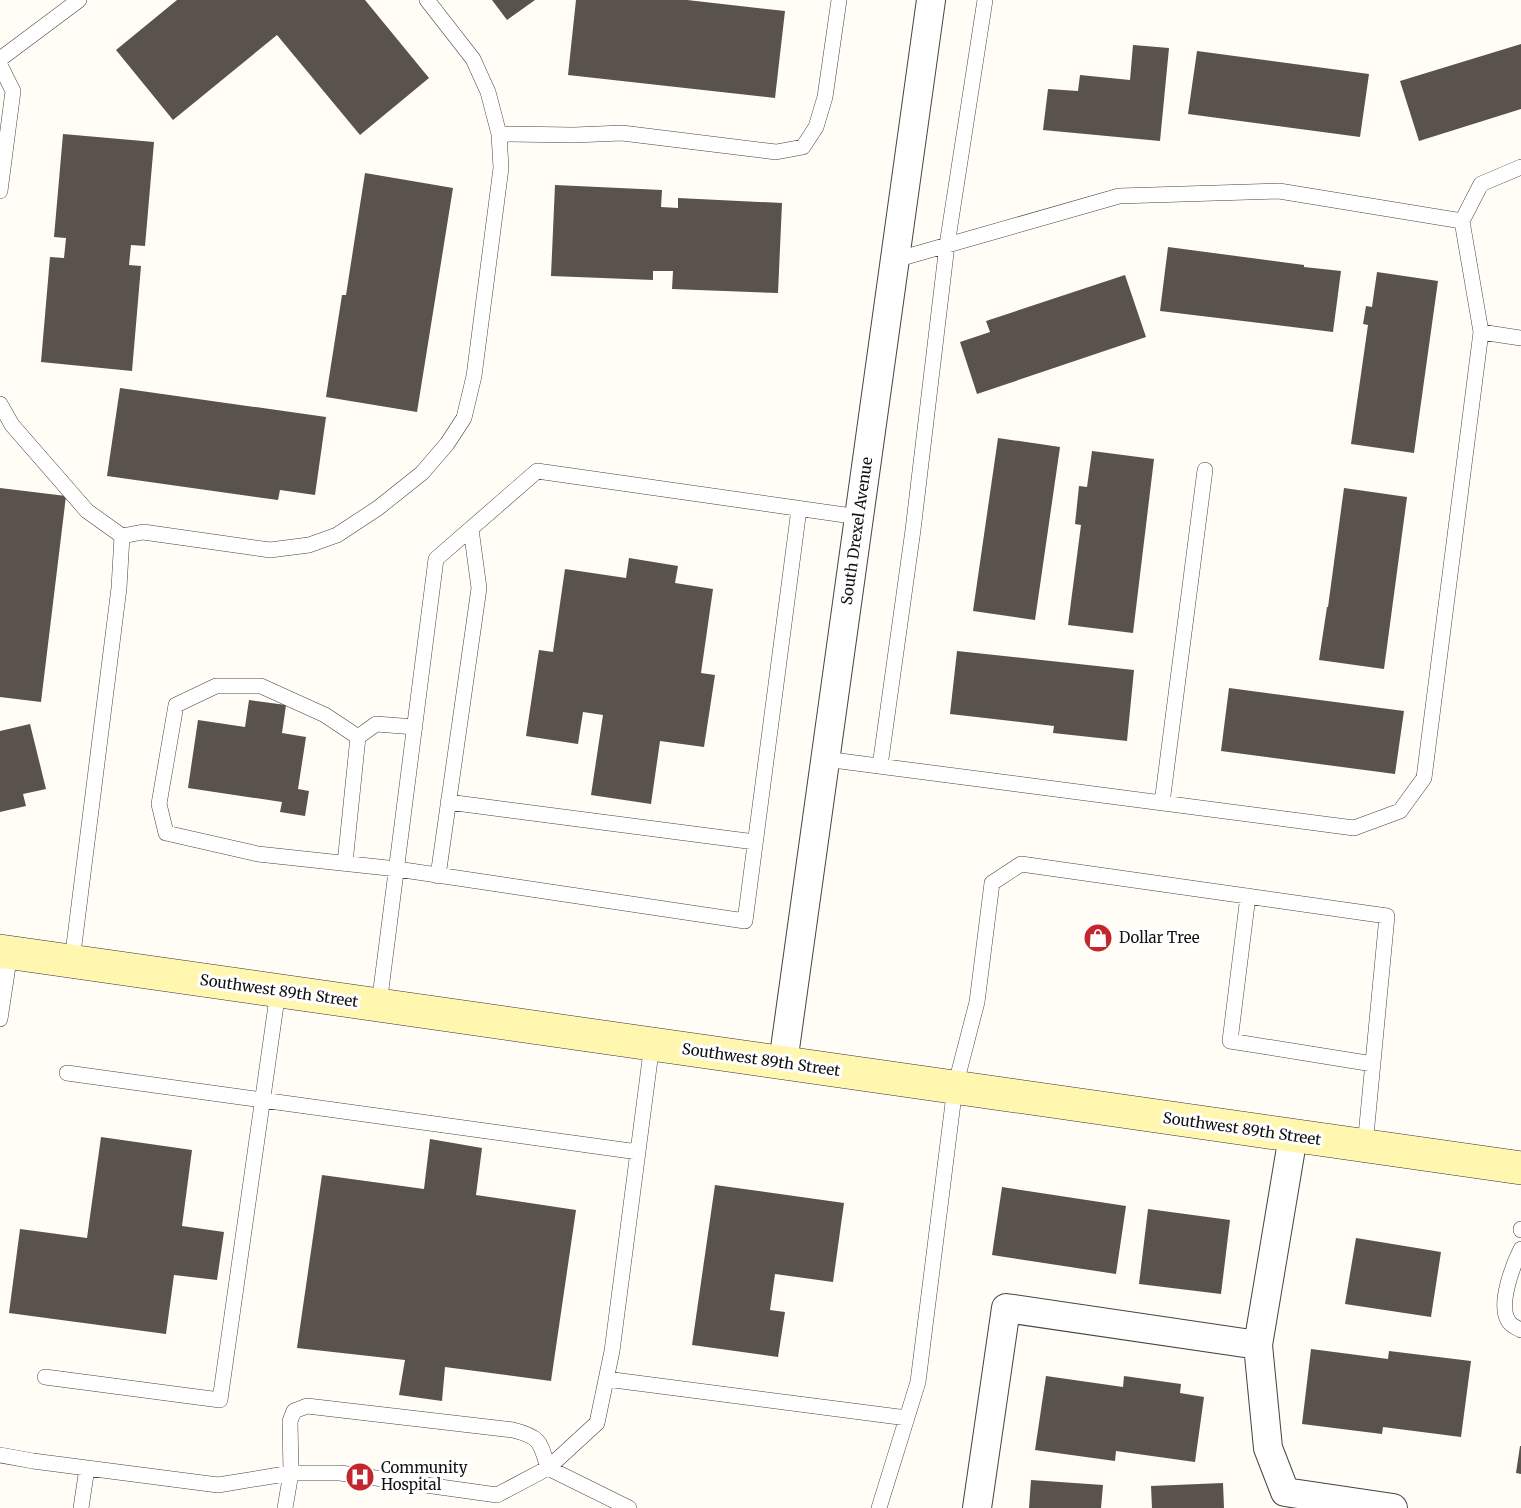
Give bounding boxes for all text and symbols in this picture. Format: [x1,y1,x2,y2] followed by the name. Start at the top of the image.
[837,456,876,606] street label: South Drexel Avenue
[1082,922,1114,954] shop icon: Dollar Tree
[1119,928,1200,947] place label: Dollar Tree
[199,970,360,1011] street label: Southwest 89th Street
[681,1039,842,1080] street label: Southwest 89th Street
[1162,1108,1323,1149] street label: Southwest 89th Street
[381,1458,468,1494] place label: Community Hospital
[344,1461,376,1493] hospital icon: Community Hospital

